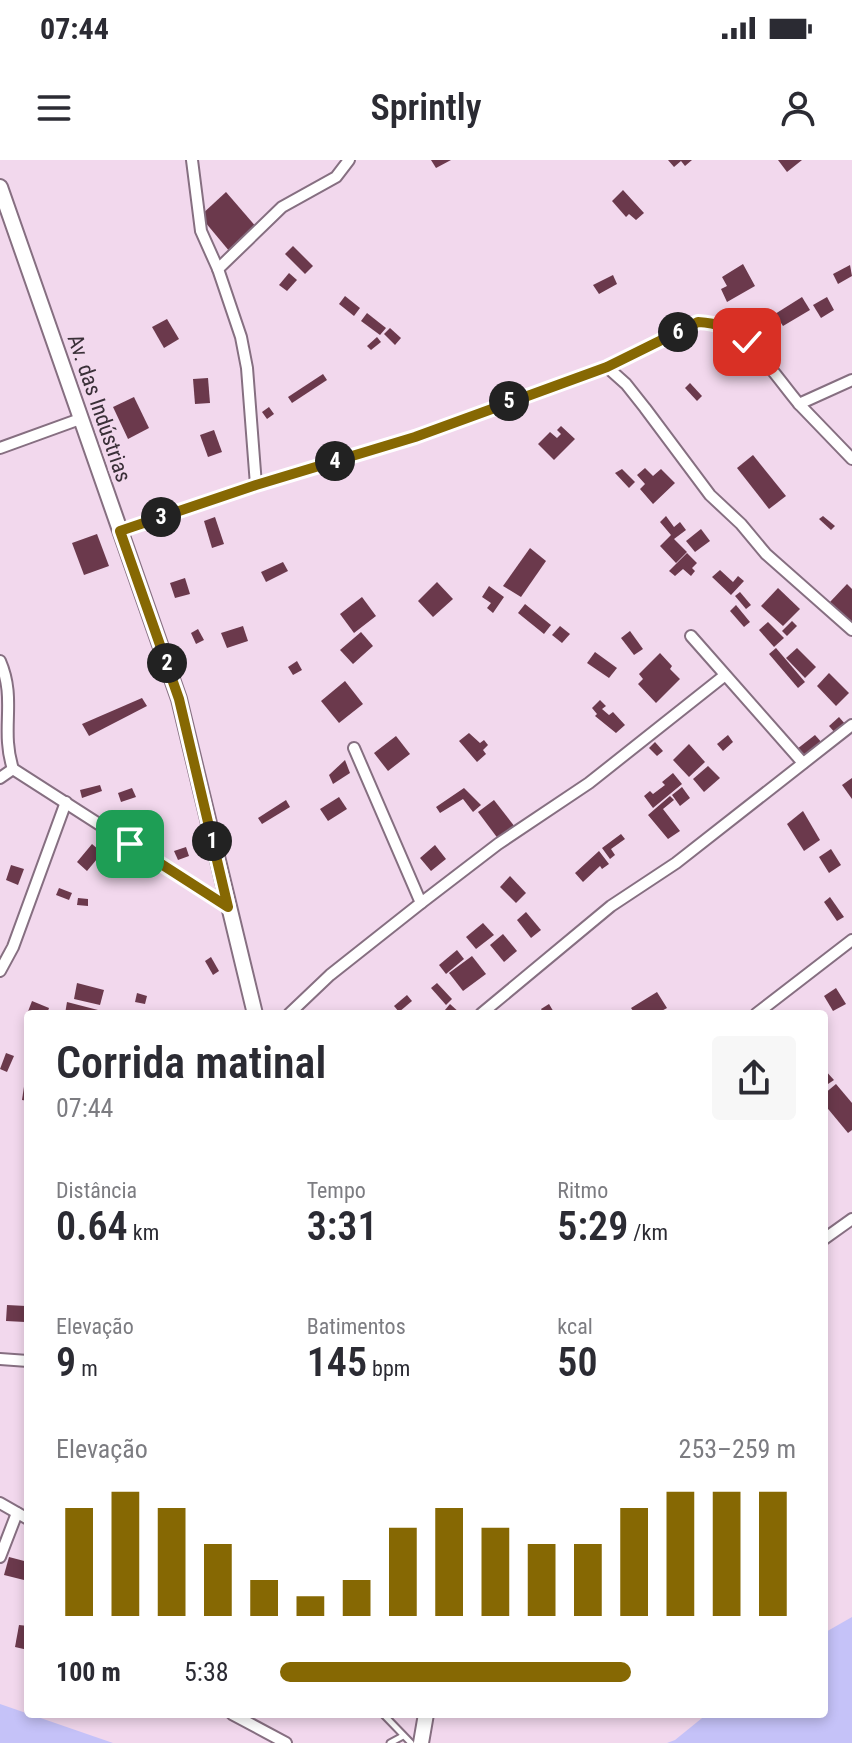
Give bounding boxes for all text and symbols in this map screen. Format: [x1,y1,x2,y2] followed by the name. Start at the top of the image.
[40,11,109,46] text: 07:44
[32,86,76,130] icon: menu
[776,86,820,130] icon: person
[371,87,481,129] text: Sprintly
[713,308,781,376] pin
[658,312,698,352] pin: 6
[672,319,684,344] text: 6
[725,320,769,364] icon: check
[63,331,136,485] street label: Av. das Indústrias
[489,381,529,421] pin: 5
[503,388,515,413] text: 5
[315,441,355,481] pin: 4
[329,448,341,473] text: 4
[141,497,181,537] pin: 3
[155,504,167,529] text: 3
[147,643,187,683] pin: 2
[161,650,173,675] text: 2
[96,810,164,878] pin
[192,821,232,861] pin: 1
[108,822,152,866] icon: arrive
[206,828,218,853] text: 1
[712,1036,796,1120] button: share
[56,1037,326,1089] text: Corrida matinal
[56,1093,113,1123] text: 07:44
[56,1178,137,1203] text: Distância
[307,1178,366,1203] text: Tempo
[557,1178,608,1203] text: Ritmo
[56,1203,128,1250] text: 0.64
[307,1203,378,1250] text: 3:31
[557,1203,628,1250] text: 5:29
[128,1220,159,1245] text: km
[628,1220,668,1245] text: /km
[56,1314,134,1339] text: Elevação
[307,1314,406,1339] text: Batimentos
[557,1314,593,1339] text: kcal
[56,1339,76,1386] text: 9
[307,1339,367,1386] text: 145
[557,1339,598,1386] text: 50
[76,1356,98,1381] text: m
[367,1356,410,1381] text: bpm
[56,1434,148,1464] text: Elevação
[679,1434,796,1464] text: 253–259 m
[56,1657,121,1687] text: 100 m
[184,1657,229,1687] text: 5:38

